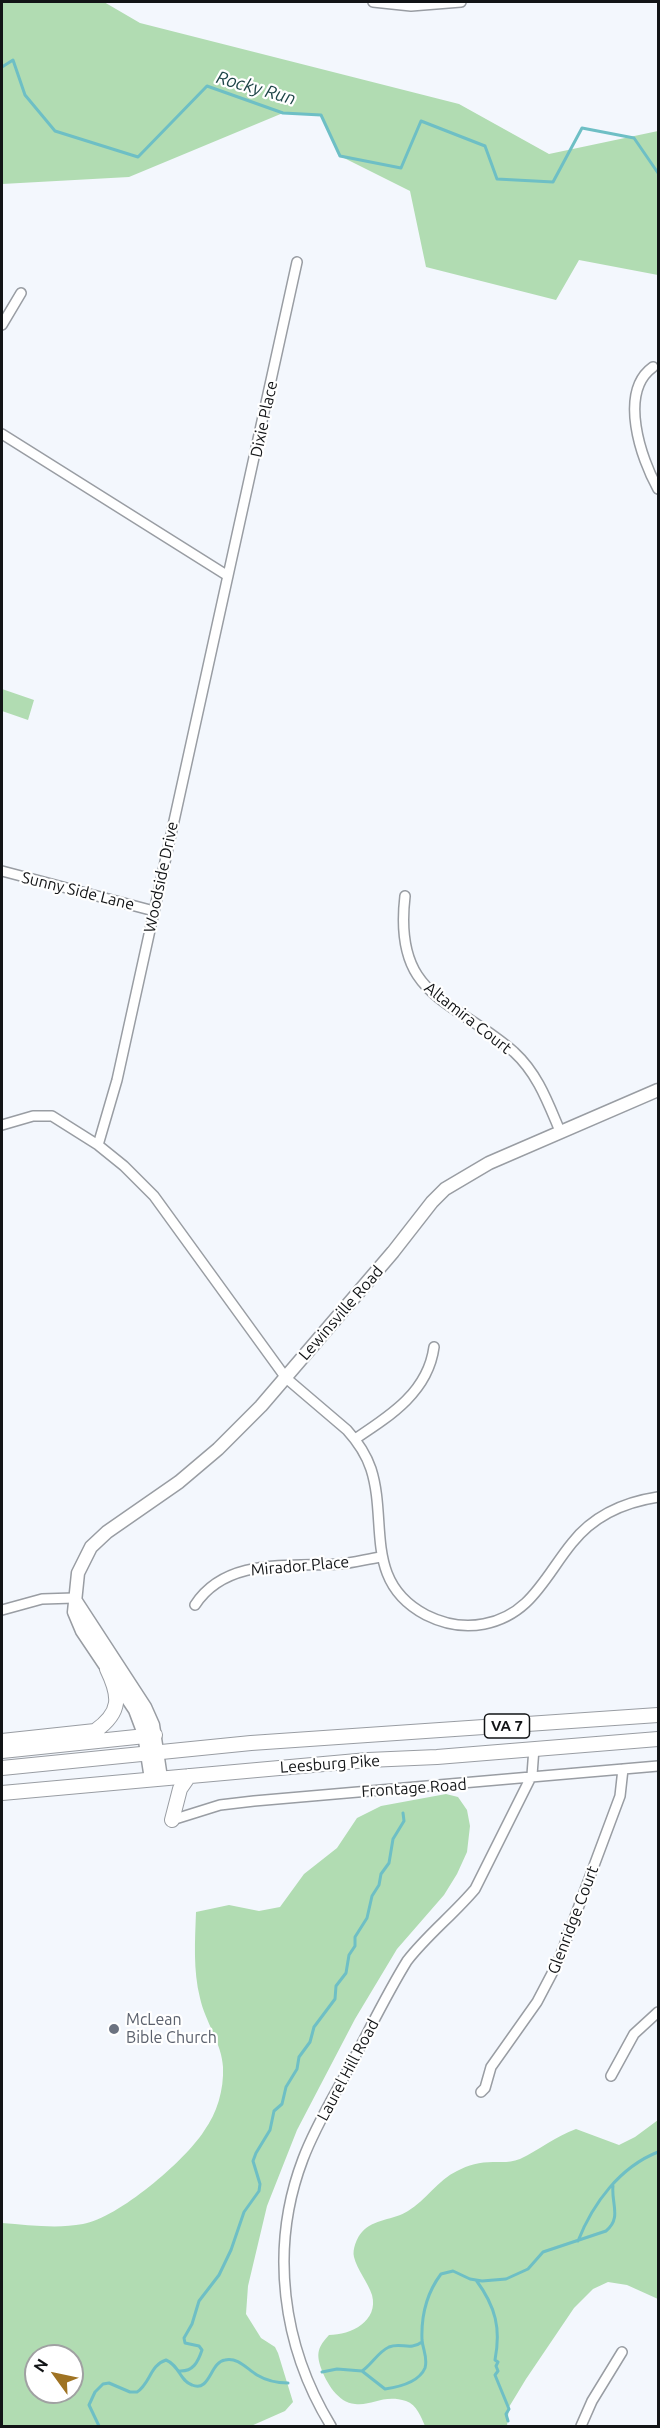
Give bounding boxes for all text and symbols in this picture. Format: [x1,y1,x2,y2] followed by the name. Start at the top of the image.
[214,66,298,110] water label: Rocky Run
[247,379,281,459] street label: Dixie Place
[140,820,182,934] street label: Woodside Drive
[20,868,136,914] street label: Sunny Side Lane
[421,978,515,1058] street label: Altamira Court
[295,1262,387,1364] street label: Lewinsville Road
[250,1552,350,1580] street label: Mirador Place
[484,1714,530,1738] road number: VA 7
[279,1751,381,1777] street label: Leesburg Pike
[361,1775,467,1801] street label: Frontage Road
[544,1863,602,1977] street label: Glenridge Court
[126,2010,217,2048] place label: McLean Bible Church
[313,2016,383,2124] street label: Laurel Hill Road
[107,2022,121,2036] marker: McLean Bible Church
[24,2344,84,2404] north arrow
[30,2355,51,2375] text: N

